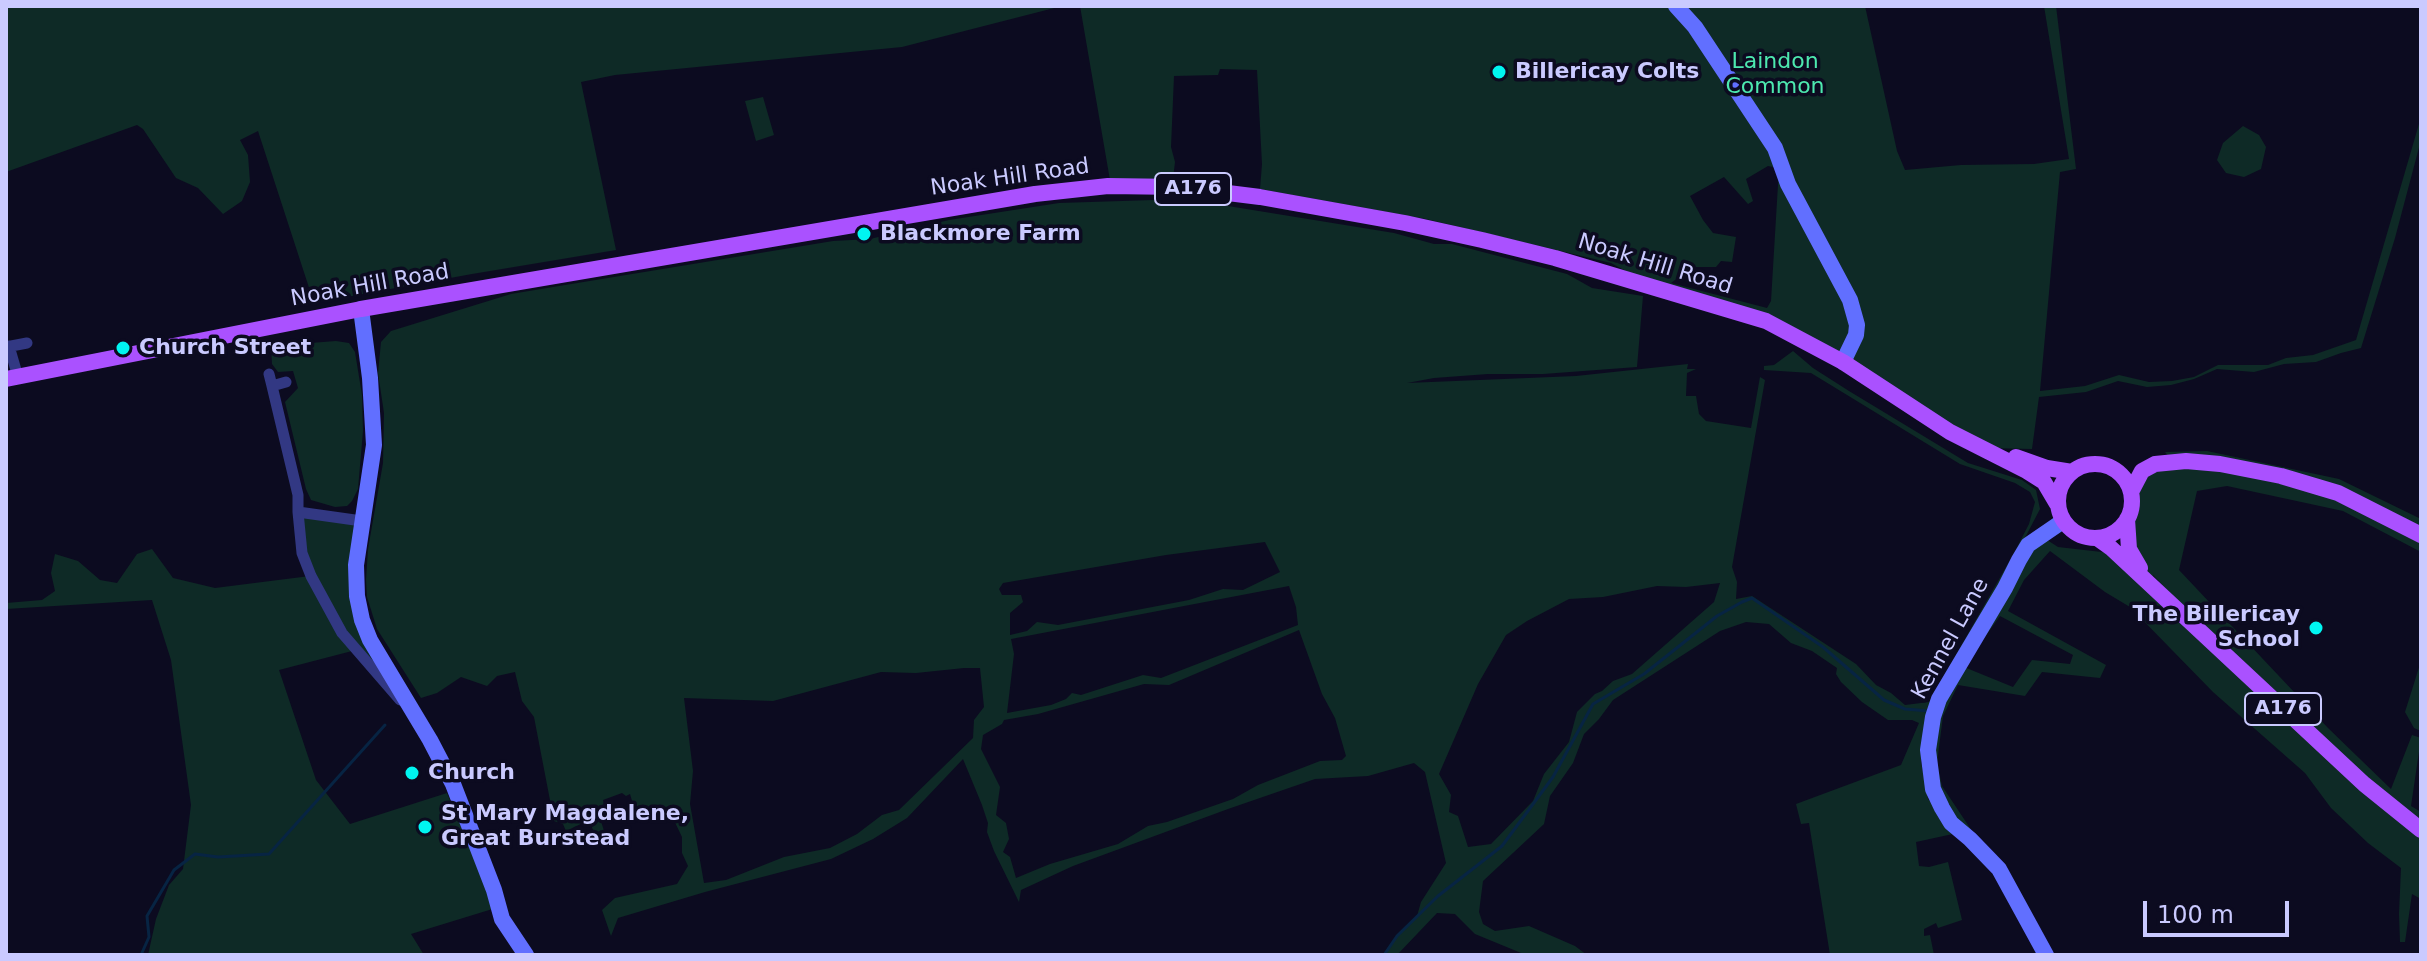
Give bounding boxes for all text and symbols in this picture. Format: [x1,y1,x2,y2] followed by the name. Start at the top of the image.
[1725,49,1825,100] park label: Laindon Common
[1515,59,1699,85] place label: Billericay Colts
[1490,63,1508,81] marker: Billericay Colts
[929,154,1091,202] street label: Noak Hill Road
[1155,173,1231,205] road number: A176
[880,221,1081,247] place label: Blackmore Farm
[855,225,873,243] marker: Blackmore Farm
[1575,229,1735,301] street label: Noak Hill Road
[289,259,451,313] street label: Noak Hill Road
[139,335,311,361] place label: Church Street
[114,339,132,357] marker: Church Street
[1907,574,1995,704] street label: Kennel Lane
[2132,602,2300,654] place label: The Billericay School
[2307,619,2325,637] marker: The Billericay School
[2245,693,2321,725] road number: A176
[428,760,515,786] place label: Church
[403,764,421,782] marker: Church
[441,801,689,852] place label: St Mary Magdalene, Great Burstead
[416,818,434,836] marker: St Mary Magdalene, Great Burstead
[2147,885,2293,935] scale bar
[2157,901,2234,929] text: 100 m

